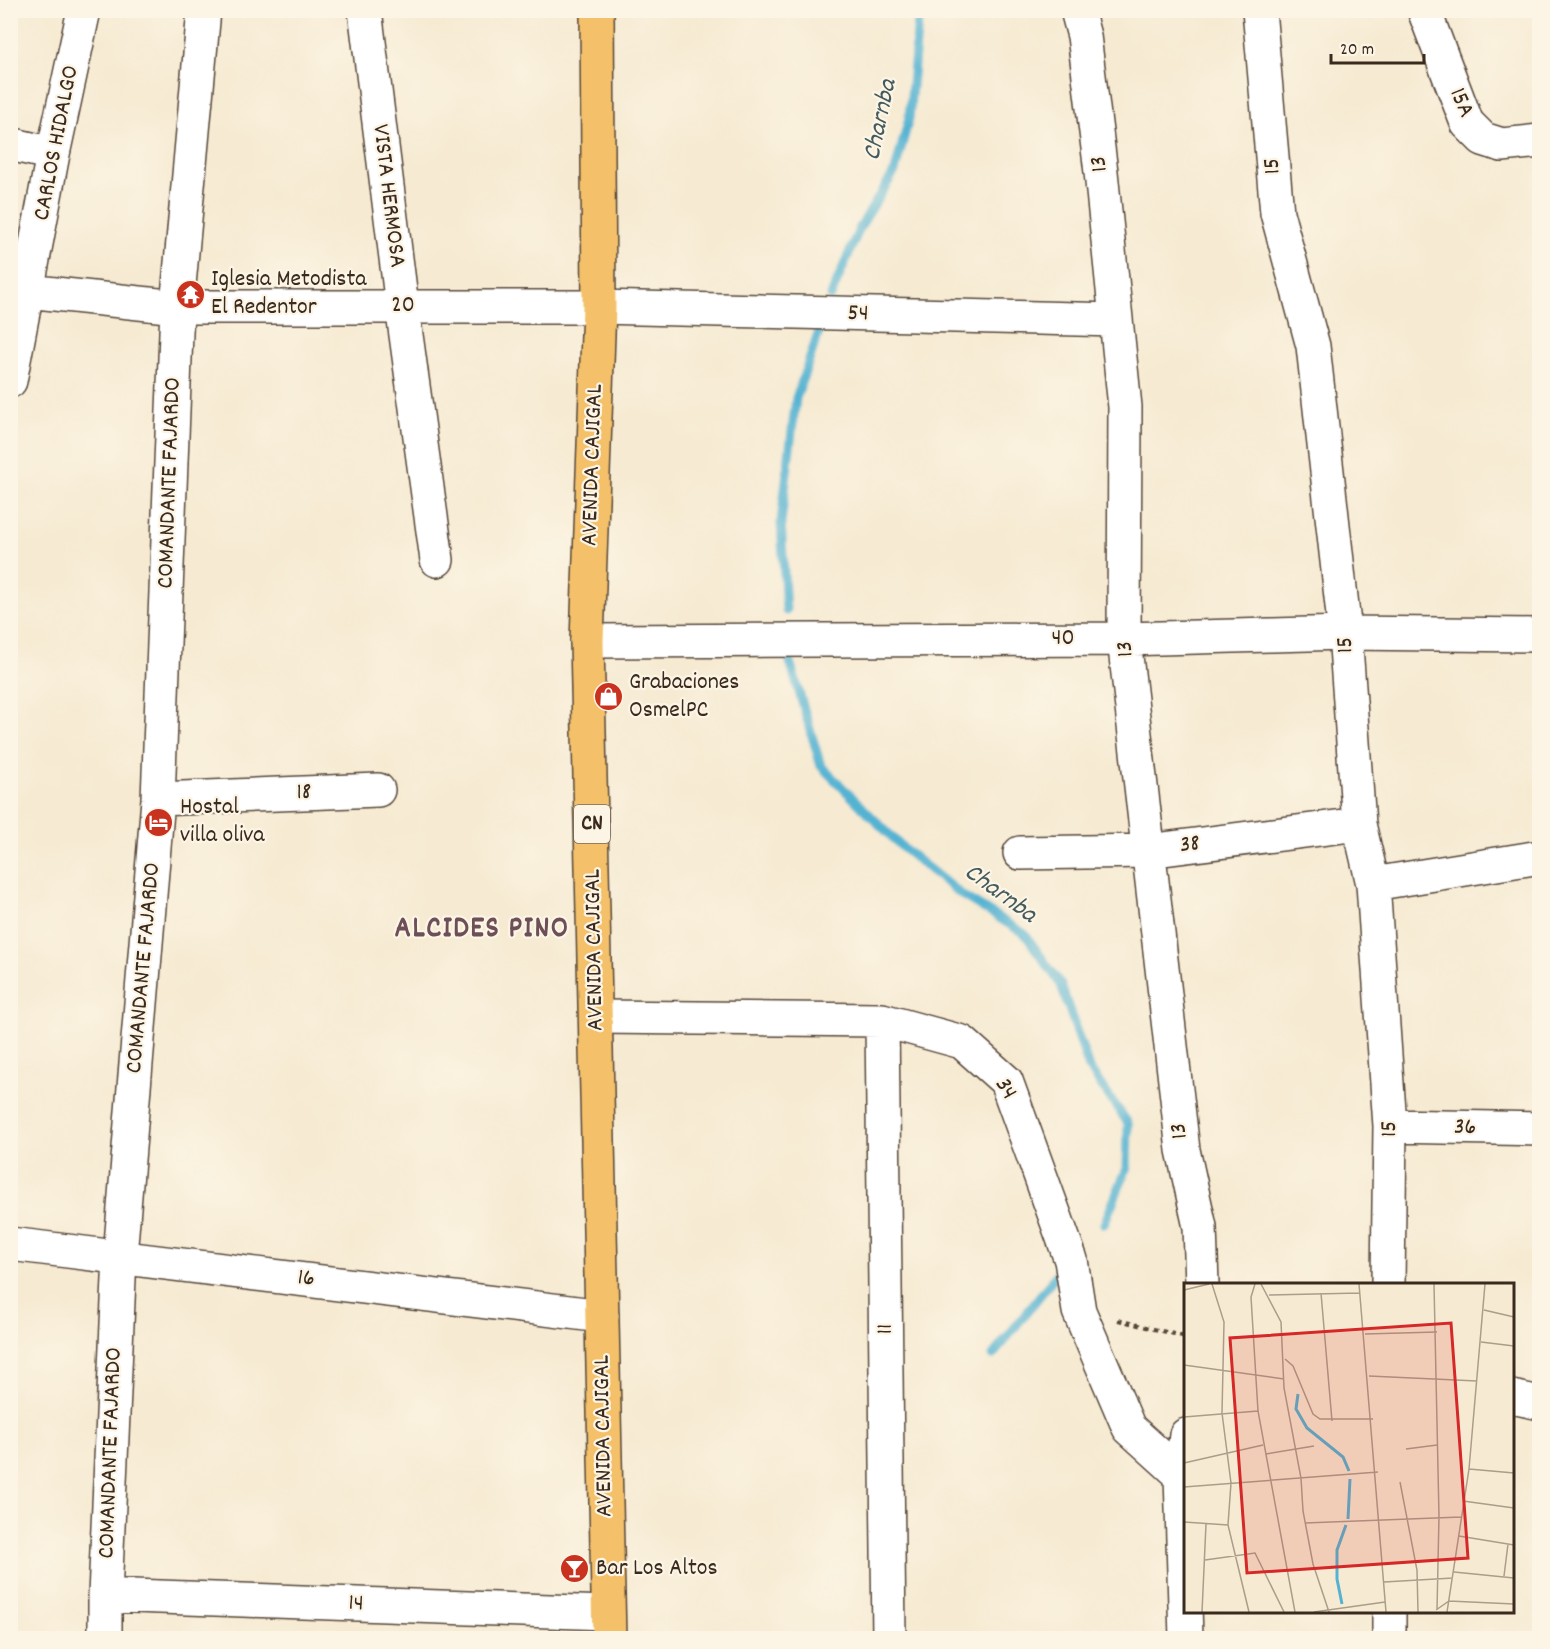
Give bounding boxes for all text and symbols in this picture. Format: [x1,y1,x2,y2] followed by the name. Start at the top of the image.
[1331,27,1424,65] scale bar
[1340,38,1374,63] text: 20 m
[25,63,89,223] street label: CARLOS HIDALGO
[854,74,908,164] water label: Charnba
[1439,83,1483,123] street label: 15A
[362,122,414,270] street label: VISTA HERMOSA
[1082,154,1118,174] street label: 13
[1255,156,1291,176] street label: 15
[211,263,367,325] place label: Iglesia Metodista El Redentor
[174,278,206,310] temple icon: Iglesia Metodista El Redentor
[391,289,415,323] street label: 20
[847,297,869,331] street label: 54
[149,377,191,589] street label: COMANDANTE FAJARDO
[573,383,613,547] street label: AVENIDA CAJIGAL
[1051,622,1075,656] street label: 40
[1328,636,1364,654] street label: 15
[1108,640,1144,658] street label: 13
[629,666,739,728] place label: Grabaciones OsmelPC
[592,681,624,713] shop icon: Grabaciones OsmelPC
[296,776,312,810] street label: 18
[180,791,265,853] place label: Hostal villa oliva
[574,805,610,843] road number: CN
[143,806,175,838] hotel icon: Hostal villa oliva
[1178,827,1202,863] street label: 38
[956,855,1046,934] water label: Charnba
[118,861,170,1075] street label: COMANDANTE FAJARDO
[577,869,613,1031] street label: AVENIDA CAJIGAL
[395,909,569,952] district label: ALCIDES PINO
[985,1071,1025,1107] street label: 34
[1453,1111,1477,1145] street label: 36
[1162,1121,1198,1141] street label: 13
[1373,1121,1407,1137] street label: 15
[295,1261,317,1297] street label: 16
[1184,1283,1514,1613] inset map
[869,1323,903,1335] street label: 11
[90,1347,132,1559] street label: COMANDANTE FAJARDO
[586,1355,622,1517] street label: AVENIDA CAJIGAL
[596,1552,718,1586] place label: Bar Los Altos
[559,1553,591,1585] bar icon: Bar Los Altos
[348,1587,364,1621] street label: 14

